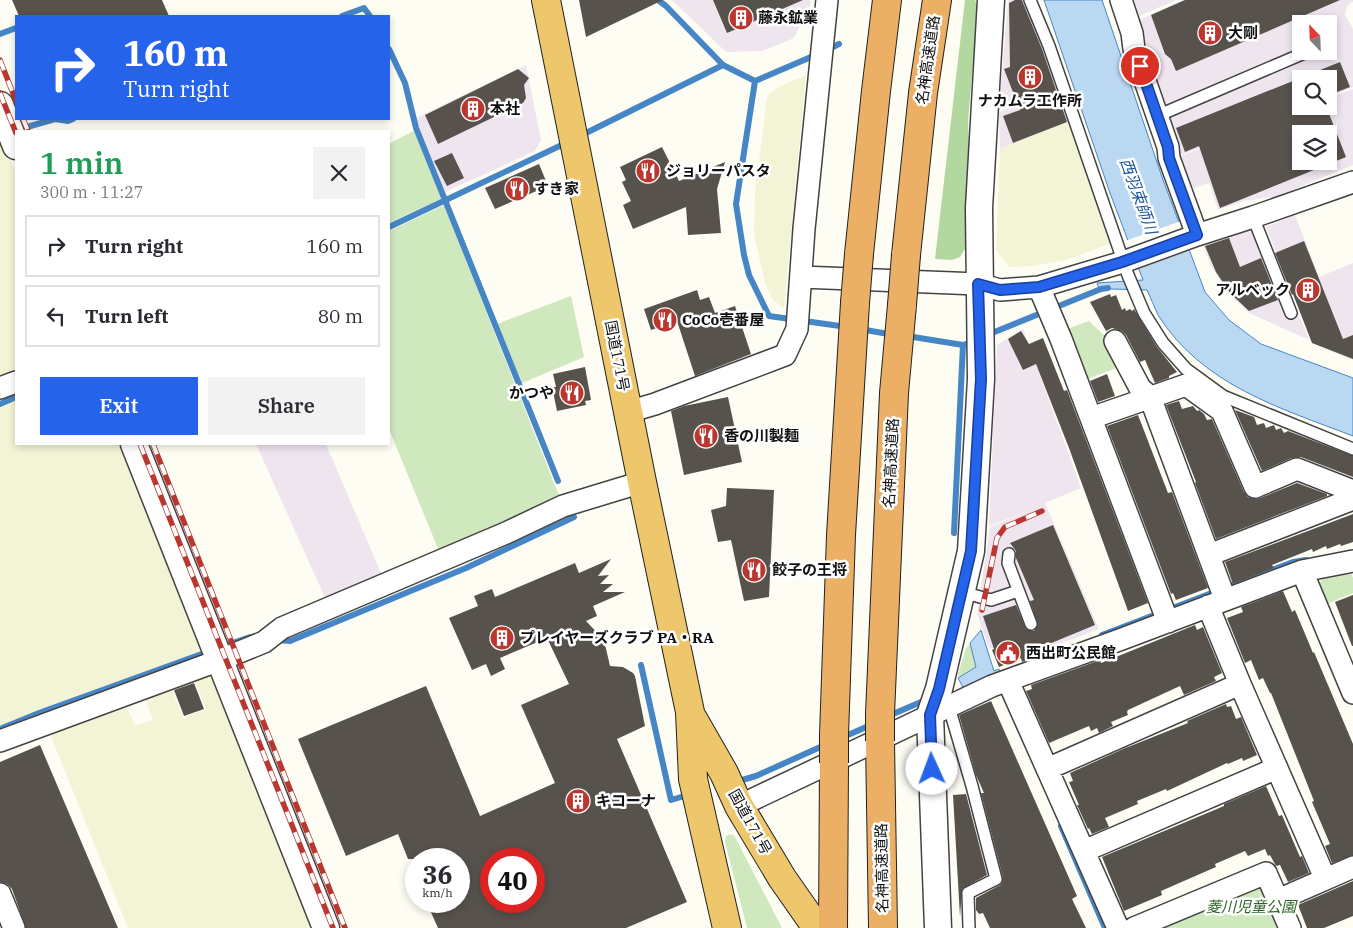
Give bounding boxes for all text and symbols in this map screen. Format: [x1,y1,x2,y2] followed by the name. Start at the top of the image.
[728,5,754,31] building icon: 藤永鉱業
[758,8,818,27] place label: 藤永鉱業
[912,14,943,106] street label: 名神高速道路
[1292,15,1338,60] north arrow
[1292,15,1337,170] map controls
[1197,20,1223,46] building icon: 大剛
[1228,23,1258,42] place label: 大剛
[123,30,228,76] text: 160 m
[40,35,105,100] icon: right
[1119,45,1161,87] pin
[1126,52,1154,80] icon: arrive
[1017,64,1043,90] building icon: ナカムラ工作所
[1292,70,1337,115] button: search
[123,74,230,103] text: Turn right
[978,91,1082,110] place label: ナカムラ工作所
[460,96,486,122] building icon: 本社
[490,99,520,118] place label: 本社
[1292,125,1337,170] button: layers
[40,143,123,182] text: 1 min
[313,147,365,199] button: close
[1116,155,1163,239] water label: 西羽束師川
[635,158,661,184] restaurant icon: ジョリーパスタ
[666,161,771,180] place label: ジョリーパスタ
[504,176,530,202] restaurant icon: すき家
[534,179,579,198] place label: すき家
[40,182,143,202] text: 300 m · 11:27
[42,232,70,260] icon: right
[85,234,183,258] text: Turn right
[306,234,363,258] text: 160 m
[1295,277,1321,303] building icon: アルベック
[1215,280,1290,299] place label: アルベック
[42,302,70,330] icon: left
[85,304,168,328] text: Turn left
[318,304,363,328] text: 80 m
[652,307,678,333] restaurant icon: CoCo壱番屋
[682,310,764,329] place label: CoCo壱番屋
[601,319,634,393] street label: 国道171号
[40,377,198,435] button: Exit
[208,377,365,435] button: Share
[559,380,585,406] restaurant icon: かつや
[509,383,554,402] place label: かつや
[879,418,902,508] street label: 名神高速道路
[693,423,719,449] restaurant icon: 香の川製麺
[724,426,799,445] place label: 香の川製麺
[741,557,767,583] restaurant icon: 餃子の王将
[772,560,847,579] place label: 餃子の王将
[489,625,515,651] building icon: プレイヤーズクラブ PA・RA
[520,628,714,647] place label: プレイヤーズクラブ PA・RA
[995,640,1021,666] public building icon: 西出町公民館
[1026,643,1116,662] place label: 西出町公民館
[905,742,957,794] position arrow
[725,786,776,858] street label: 国道171号
[565,788,591,814] building icon: キコーナ
[596,791,656,810] place label: キコーナ
[871,823,892,913] street label: 名神高速道路
[480,848,545,913] speed limit sign: 40
[422,858,453,891] text: 36
[422,885,453,900] text: km/h
[1206,897,1298,916] park label: 菱川児童公園

